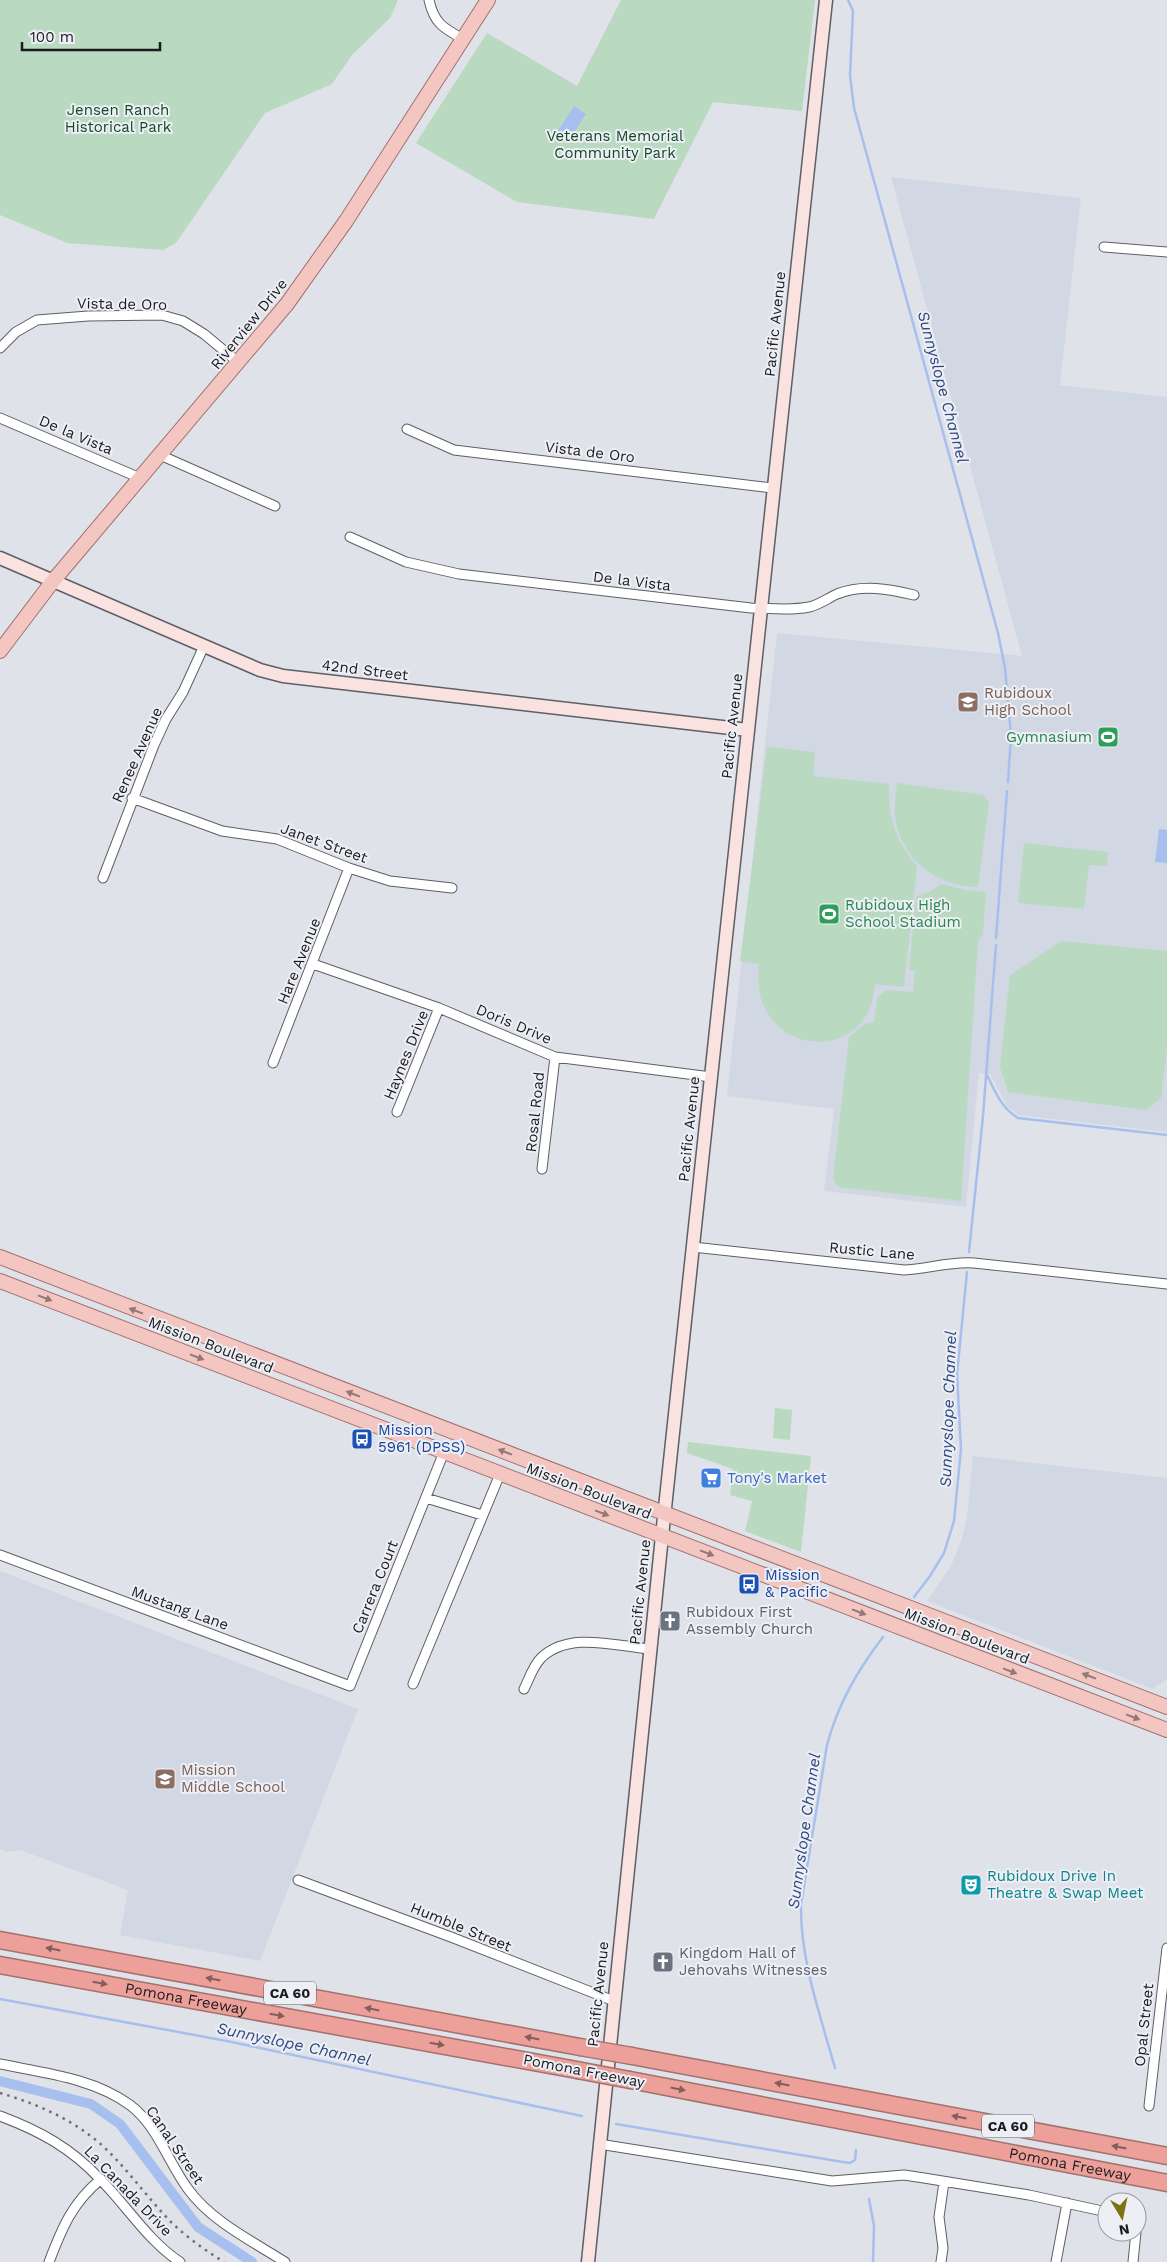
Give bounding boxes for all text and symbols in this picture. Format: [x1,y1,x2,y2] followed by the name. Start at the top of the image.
[22,20,160,52] scale bar
[30,28,74,46] text: 100 m
[65,101,172,136] park label: Jensen Ranch Historical Park
[547,127,684,162] park label: Veterans Memorial Community Park
[761,270,789,378] street label: Pacific Avenue
[207,275,291,373] street label: Riverview Drive
[77,294,167,314] street label: Vista de Oro
[914,309,973,465] water label: Sunnyslope Channel
[36,411,116,459] street label: De la Vista
[544,438,636,466] street label: Vista de Oro
[592,567,672,595] street label: De la Vista
[321,656,410,684] street label: 42nd Street
[718,672,746,780] street label: Pacific Avenue
[984,684,1072,719] place label: Rubidoux High School
[956,690,980,714] school or university icon: Rubidoux High School
[108,704,166,806] street label: Renee Avenue
[1096,725,1120,749] sports icon: Gymnasium
[1006,728,1092,746] place label: Gymnasium
[278,819,370,867] street label: Janet Street
[845,896,961,931] place label: Rubidoux High School Stadium
[817,902,841,926] sports icon: Rubidoux High School Stadium
[274,915,324,1007] street label: Hare Avenue
[474,1000,554,1048] street label: Doris Drive
[380,1008,432,1102] street label: Haynes Drive
[522,1071,548,1153] street label: Rosal Road
[675,1075,703,1183] street label: Pacific Avenue
[828,1238,916,1264] street label: Rustic Lane
[38,1295,53,1302] one-way arrow
[129,1306,143,1314] one-way arrow
[146,1313,276,1377] street label: Mission Boulevard
[936,1330,960,1488] water label: Sunnyslope Channel
[190,1353,205,1361] one-way arrow
[345,1390,360,1398] one-way arrow
[378,1421,465,1456] place label: Mission 5961 (DPSS)
[350,1427,374,1451] bus stop icon: Mission 5961 (DPSS)
[497,1448,512,1456] one-way arrow
[524,1459,654,1523] street label: Mission Boulevard
[699,1466,723,1490] supermarket icon: Tony's Market
[727,1469,828,1487] place label: Tony's Market
[594,1510,609,1517] one-way arrow
[348,1537,402,1636] street label: Carrera Court
[626,1538,654,1646] street label: Pacific Avenue
[700,1549,715,1557] one-way arrow
[765,1566,828,1601] place label: Mission & Pacific
[737,1572,761,1596] bus stop icon: Mission & Pacific
[129,1582,231,1634] street label: Mustang Lane
[686,1603,813,1638] place label: Rubidoux First Assembly Church
[902,1604,1032,1668] street label: Mission Boulevard
[852,1608,867,1616] one-way arrow
[658,1609,682,1633] church icon: Rubidoux First Assembly Church
[1003,1667,1017,1675] one-way arrow
[1081,1672,1096,1679] one-way arrow
[1126,1714,1141,1722] one-way arrow
[784,1752,824,1910] water label: Sunnyslope Channel
[181,1761,285,1796] place label: Mission Middle School
[153,1767,177,1791] school or university icon: Mission Middle School
[987,1867,1144,1902] place label: Rubidoux Drive In Theatre & Swap Meet
[959,1873,983,1897] theatre icon: Rubidoux Drive In Theatre & Swap Meet
[408,1899,515,1956] street label: Humble Street
[584,1940,612,2048] street label: Pacific Avenue
[679,1944,827,1979] place label: Kingdom Hall of Jehovahs Witnesses
[44,1945,60,1953] one-way arrow
[651,1950,675,1974] church icon: Kingdom Hall of Jehovahs Witnesses
[205,1975,220,1983] one-way arrow
[92,1979,108,1987] one-way arrow
[123,1979,249,2019] street label: Pomona Freeway
[264,1982,316,2005] road number: CA 60
[1131,1982,1157,2067] street label: Opal Street
[364,2004,380,2012] one-way arrow
[269,2012,285,2020] one-way arrow
[215,2018,373,2070] water label: Sunnyslope Channel
[524,2034,540,2042] one-way arrow
[429,2041,445,2049] one-way arrow
[522,2050,647,2092] street label: Pomona Freeway
[774,2080,789,2088] one-way arrow
[670,2086,686,2094] one-way arrow
[142,2102,208,2188] street label: Canal Street
[951,2113,967,2121] one-way arrow
[982,2114,1034,2138] road number: CA 60
[80,2142,176,2240] street label: La Canada Drive
[1111,2143,1127,2151] one-way arrow
[1008,2144,1133,2185] street label: Pomona Freeway
[1097,2192,1147,2242] north arrow
[1118,2221,1131,2239] text: N

